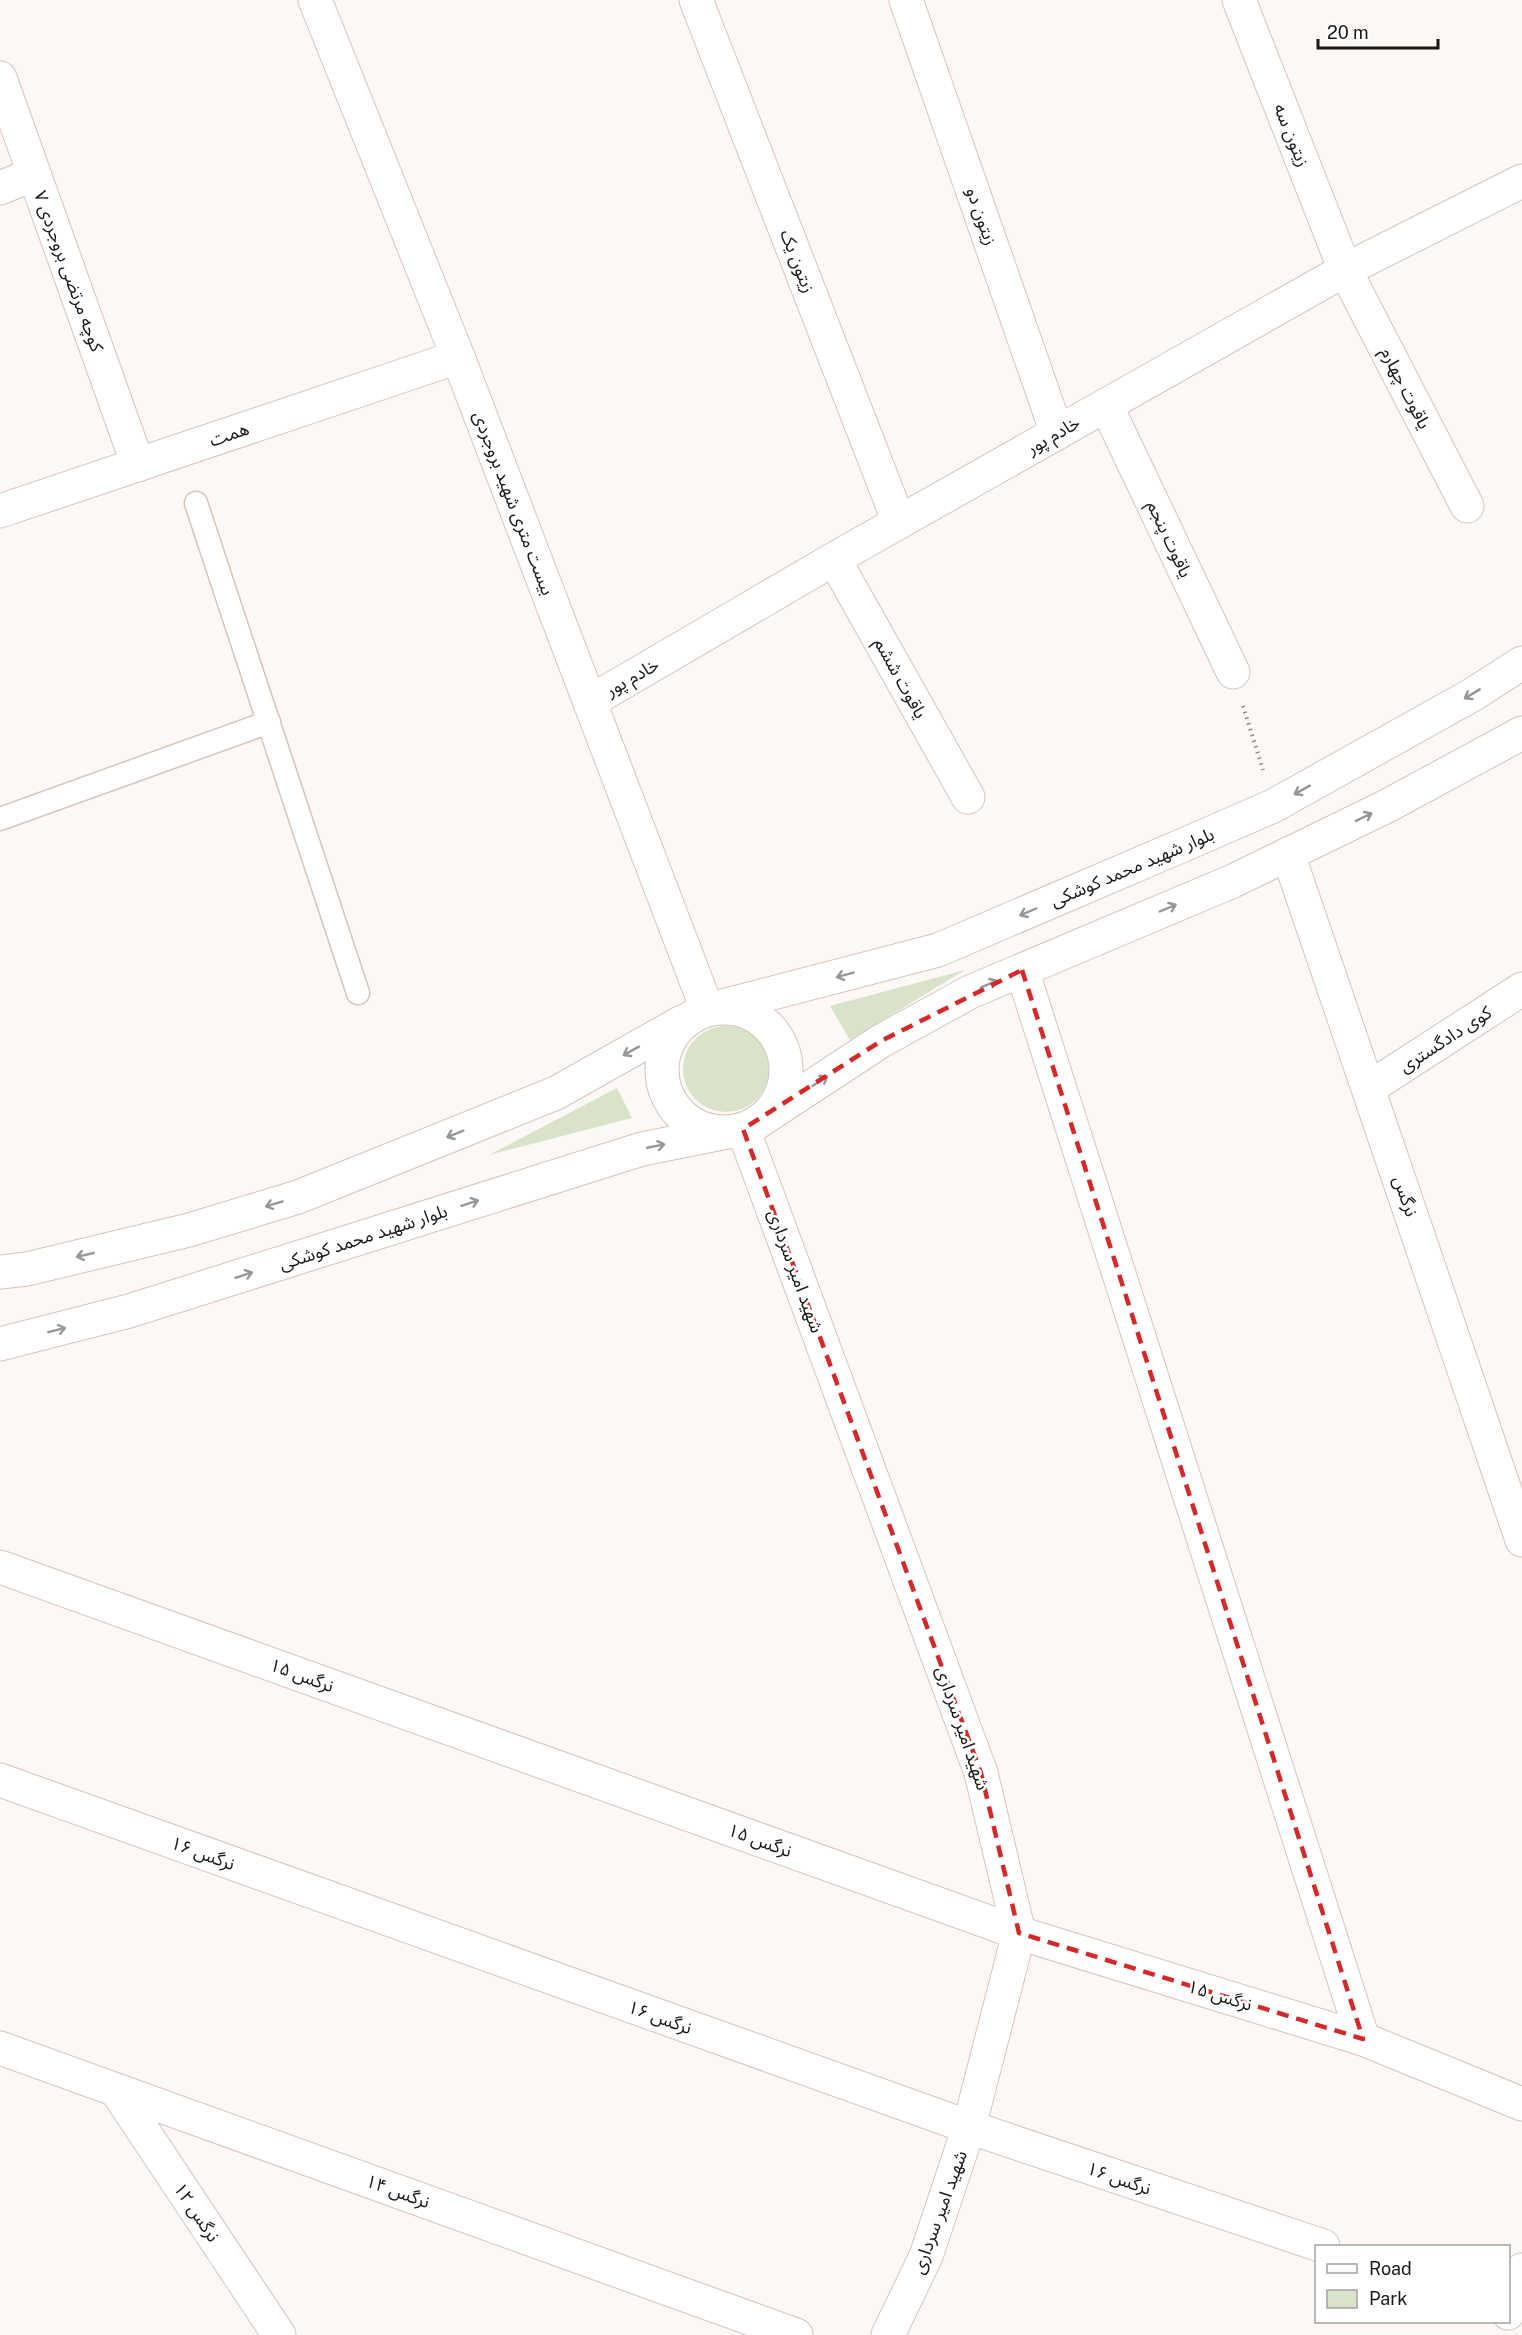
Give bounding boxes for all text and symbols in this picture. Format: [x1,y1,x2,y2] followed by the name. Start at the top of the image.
[1318,12,1438,50] scale bar
[1327,22,1369,43] text: 20 m
[1269,100,1314,170] street label: زیتون سه
[961,184,1002,248] street label: زیتون دو
[29,188,108,355] street label: کوچه مرتضی بروجردی ۷
[775,226,820,296] street label: زیتون یک
[1373,344,1436,434] street label: یاقوت چهارم
[468,408,559,598] street label: بیست متری شهید بروجردی
[1022,411,1085,463] street label: خادم پور
[206,417,252,451] street label: همت
[1140,497,1197,582] street label: یاقوت پنجم
[868,634,932,723] street label: یاقوت ششم
[601,653,664,705] street label: خادم پور
[1464,689,1481,701] one-way arrow
[1294,784,1311,796] one-way arrow
[1355,810,1373,822] one-way arrow
[1047,823,1217,912] street label: بلوار شهید محمد کوشکی
[1159,902,1177,913] one-way arrow
[1020,906,1038,918] one-way arrow
[835,970,854,982] one-way arrow
[979,978,997,989] one-way arrow
[1395,1001,1496,1077] street label: کوی دادگستری
[623,1046,641,1057] one-way arrow
[811,1075,827,1087] one-way arrow
[447,1129,465,1140] one-way arrow
[646,1140,665,1151] one-way arrow
[1388,1173,1423,1219] street label: نرگس
[460,1197,479,1208] one-way arrow
[265,1199,284,1210] one-way arrow
[276,1200,450,1275] street label: بلوار شهید محمد کوشکی
[763,1206,828,1336] street label: شهید امیر سرداری
[76,1250,95,1262] one-way arrow
[234,1269,253,1280] one-way arrow
[47,1323,66,1335] one-way arrow
[267,1654,337,1697] street label: نرگس ۱۵
[931,1663,994,1793] street label: شهید امیر سرداری
[725,1819,795,1862] street label: نرگس ۱۵
[168,1832,238,1875] street label: نرگس ۱۶
[1185,1975,1255,2016] street label: نرگس ۱۵
[625,1996,695,2039] street label: نرگس ۱۶
[907,2147,972,2277] street label: شهید امیر سرداری
[1084,2157,1154,2200] street label: نرگس ۱۶
[363,2170,433,2213] street label: نرگس ۱۴
[169,2179,224,2246] street label: نرگس ۱۲
[1315,2245,1510,2323] legend
[1369,2258,1412,2279] text: Road
[1369,2288,1407,2309] text: Park

